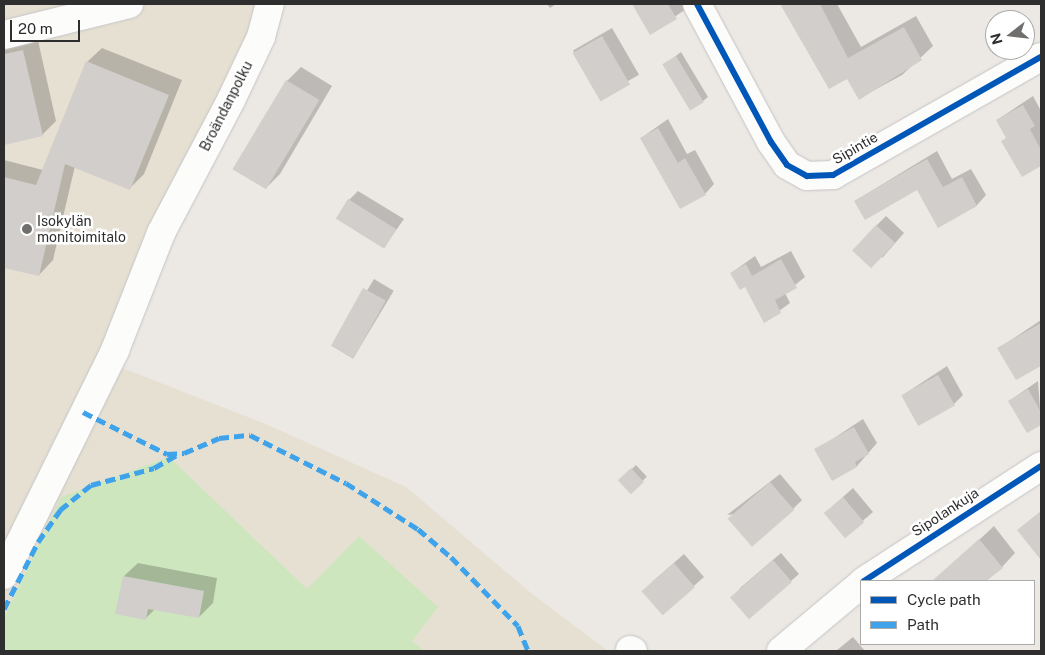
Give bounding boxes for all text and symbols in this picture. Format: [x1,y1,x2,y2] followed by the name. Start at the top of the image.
[12,10,82,42] scale bar
[985,10,1035,60] north arrow
[18,20,53,37] text: 20 m
[987,31,1006,46] text: N
[196,58,256,154] street label: Broändanpolku
[829,128,881,168] street label: Sipintie
[37,213,126,246] place label: Isokylän monitoimitalo
[21,223,33,235] marker: Isokylän monitoimitalo
[908,484,982,540] street label: Sipolankuja
[860,580,1035,645] legend
[907,591,981,608] text: Cycle path
[907,616,939,633] text: Path

